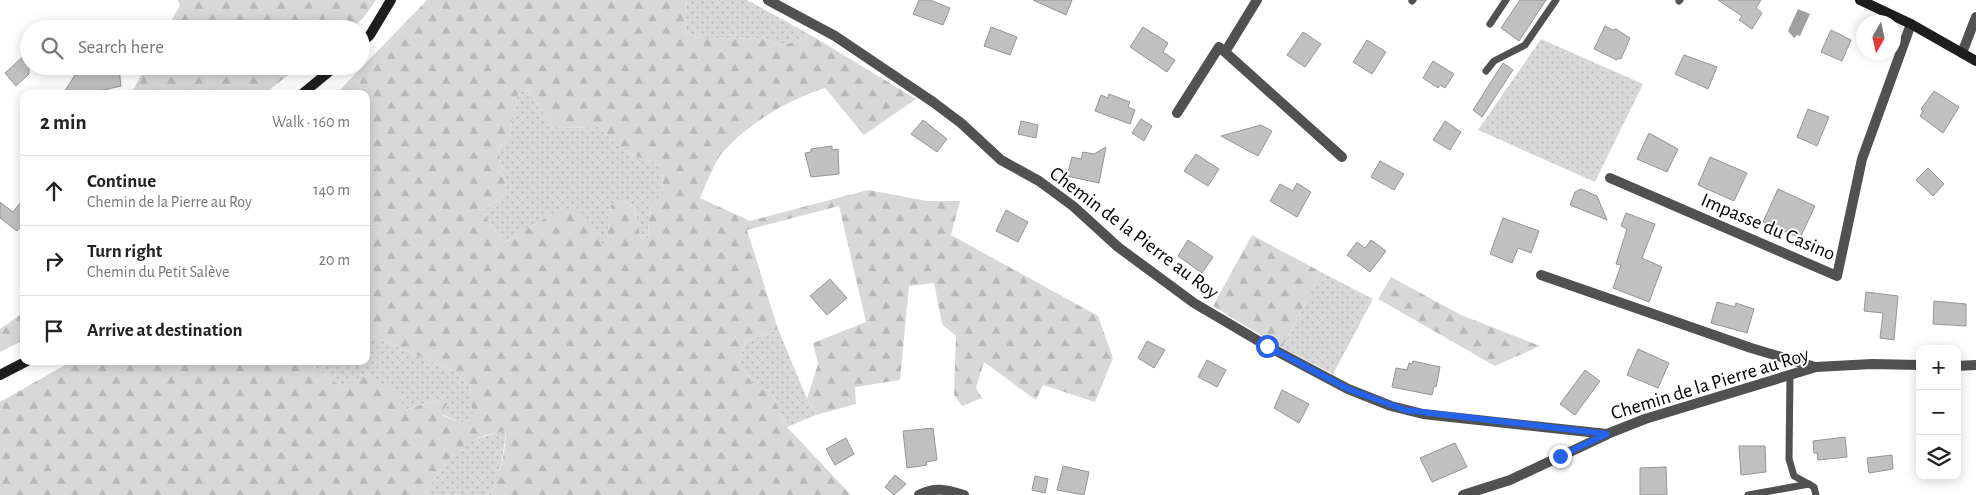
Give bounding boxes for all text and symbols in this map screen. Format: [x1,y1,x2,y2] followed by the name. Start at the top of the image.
[1856,15,1901,60] north arrow
[20,20,370,75] search box
[38,34,66,62] icon: search
[78,38,164,57] text: Search here
[40,112,87,133] text: 2 min
[272,114,350,130] text: Walk · 160 m
[1046,163,1223,303] street label: Chemin de la Pierre au Roy
[87,172,156,191] text: Continue
[40,177,68,205] icon: ahead
[313,182,350,198] text: 140 m
[1698,190,1838,264] street label: Impasse du Casino
[87,194,252,210] text: Chemin de la Pierre au Roy
[87,242,162,261] text: Turn right
[40,247,68,275] icon: right
[319,252,350,268] text: 20 m
[87,264,229,280] text: Chemin du Petit Salève
[40,317,68,345] icon: arrive
[87,321,243,340] text: Arrive at destination
[1256,335,1279,358] route start
[1609,344,1812,424] street label: Chemin de la Pierre au Roy
[1916,345,1961,480] map controls
[1916,345,1961,390] button: +
[1916,390,1961,435] button: −
[1916,435,1961,480] button: layers
[1549,445,1572,468] route end

